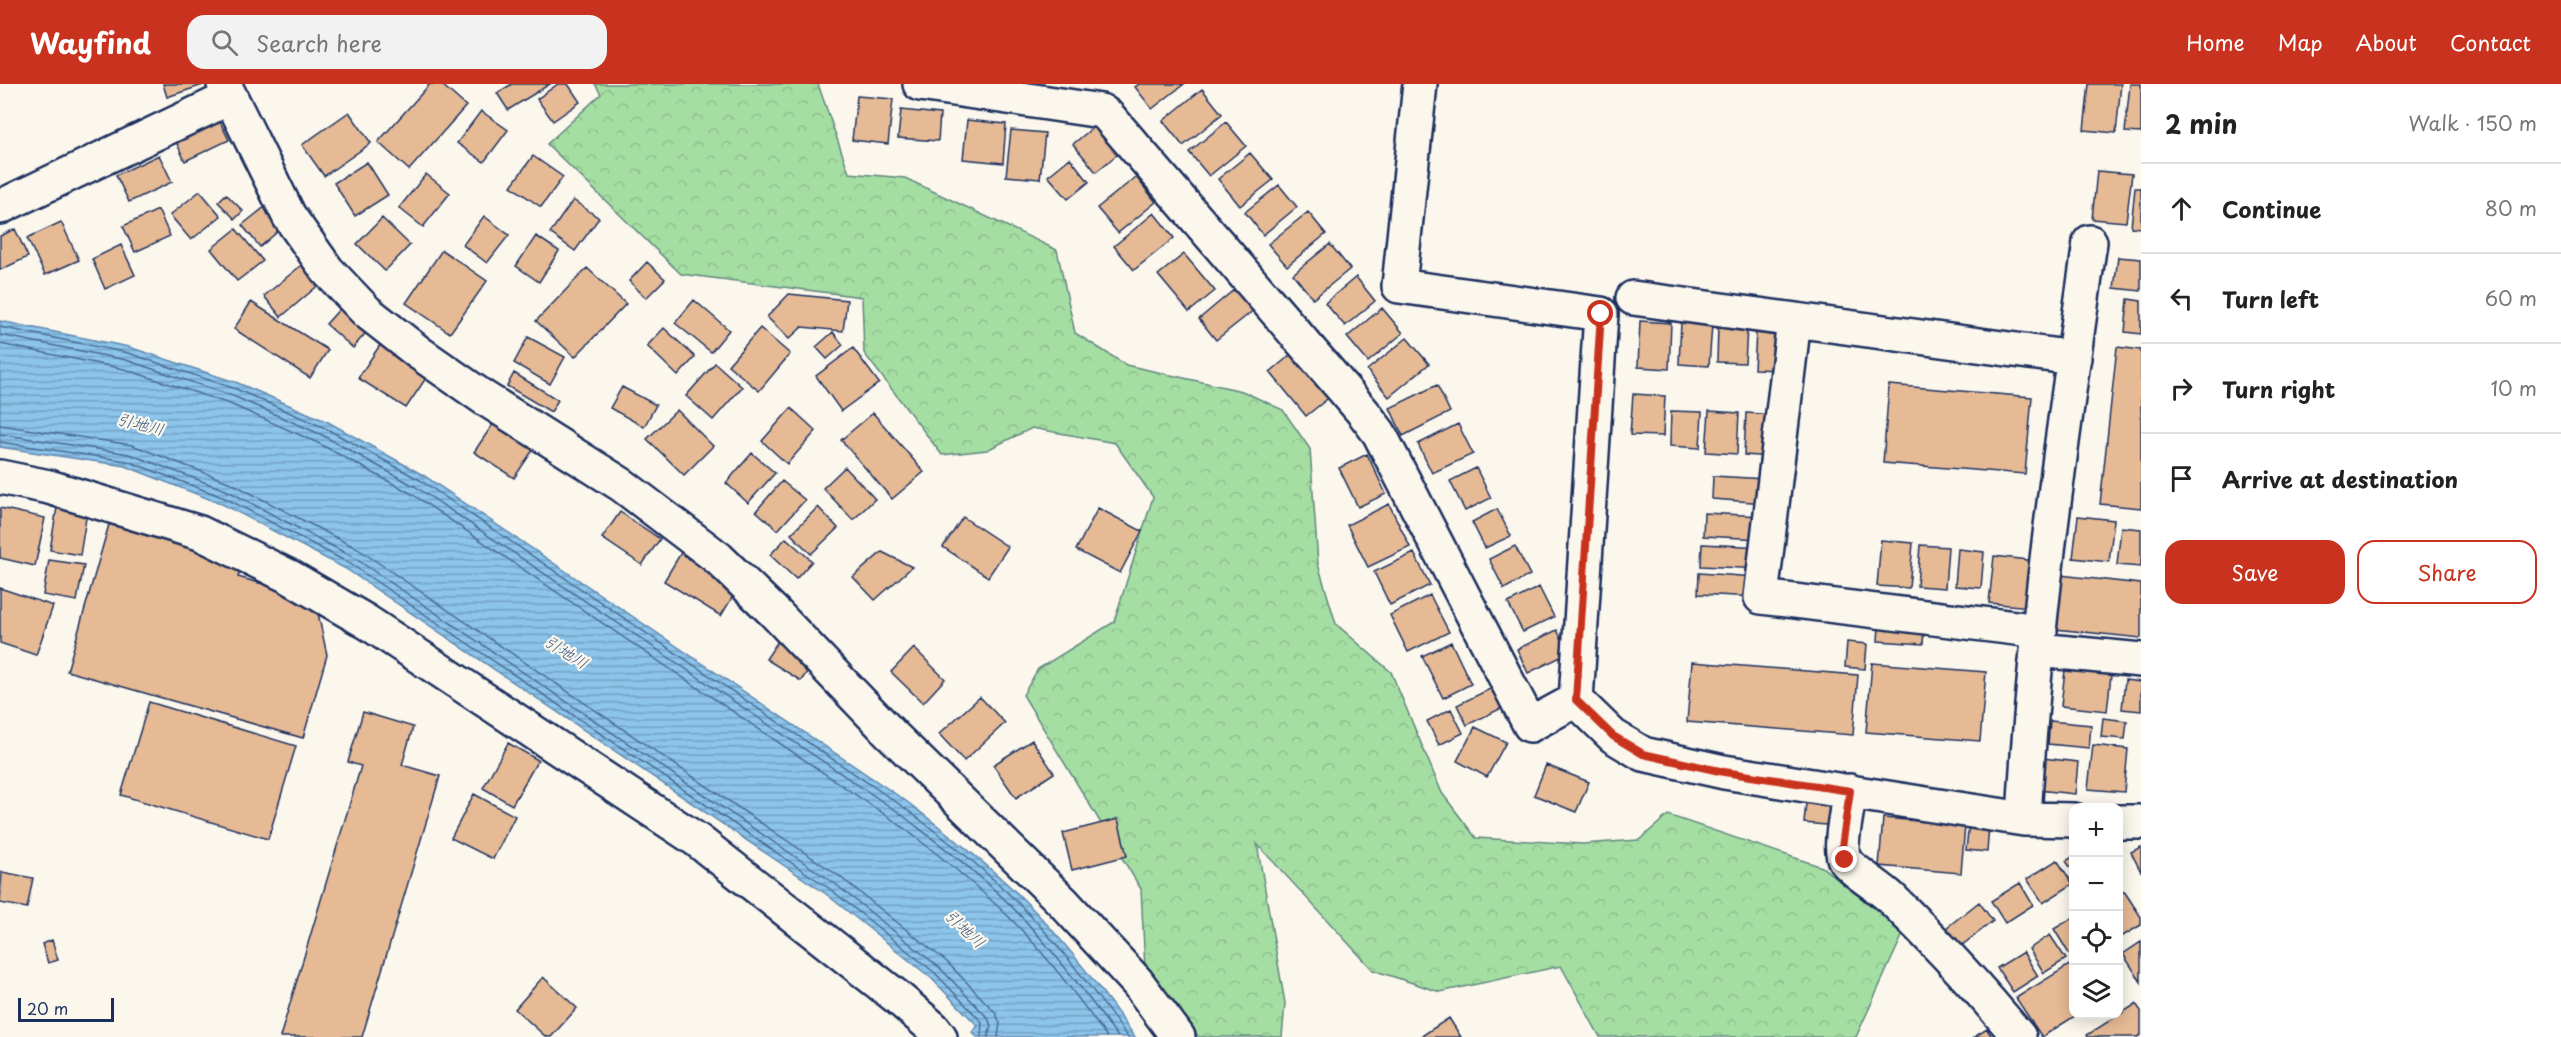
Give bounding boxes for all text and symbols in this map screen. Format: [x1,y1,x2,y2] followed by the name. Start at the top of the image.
[187,15,607,69] search box
[30,21,151,64] text: Wayfind
[208,26,241,59] icon: search
[256,26,382,59] text: Search here
[2186,26,2245,58] text: Home
[2278,26,2323,58] text: Map
[2356,26,2417,58] text: About
[2450,26,2531,58] text: Contact
[2165,104,2238,143] text: 2 min
[2408,108,2537,138] text: Walk · 150 m
[2165,192,2198,225] icon: ahead
[2222,192,2321,225] text: Continue
[2485,193,2537,223] text: 80 m
[2165,282,2198,315] icon: left
[2222,282,2319,315] text: Turn left
[2485,283,2537,313] text: 60 m
[1587,300,1613,326] route start
[2165,372,2198,405] icon: right
[2222,372,2335,405] text: Turn right
[2490,373,2537,403] text: 10 m
[115,406,167,440] water label: 引地川
[2165,462,2198,495] icon: arrive
[2222,462,2458,495] text: Arrive at destination
[2165,540,2345,604] button: Save
[2357,540,2537,604] button: Share
[540,628,594,674] water label: 引地川
[2069,803,2123,1019] map controls
[2069,803,2123,857] button: +
[1831,846,1857,872] route end
[2069,857,2123,911] button: −
[940,903,992,953] water label: 引地川
[2069,911,2123,965] button: locate
[2069,965,2123,1019] button: layers
[18,995,114,1022] scale bar
[27,996,68,1020] text: 20 m

